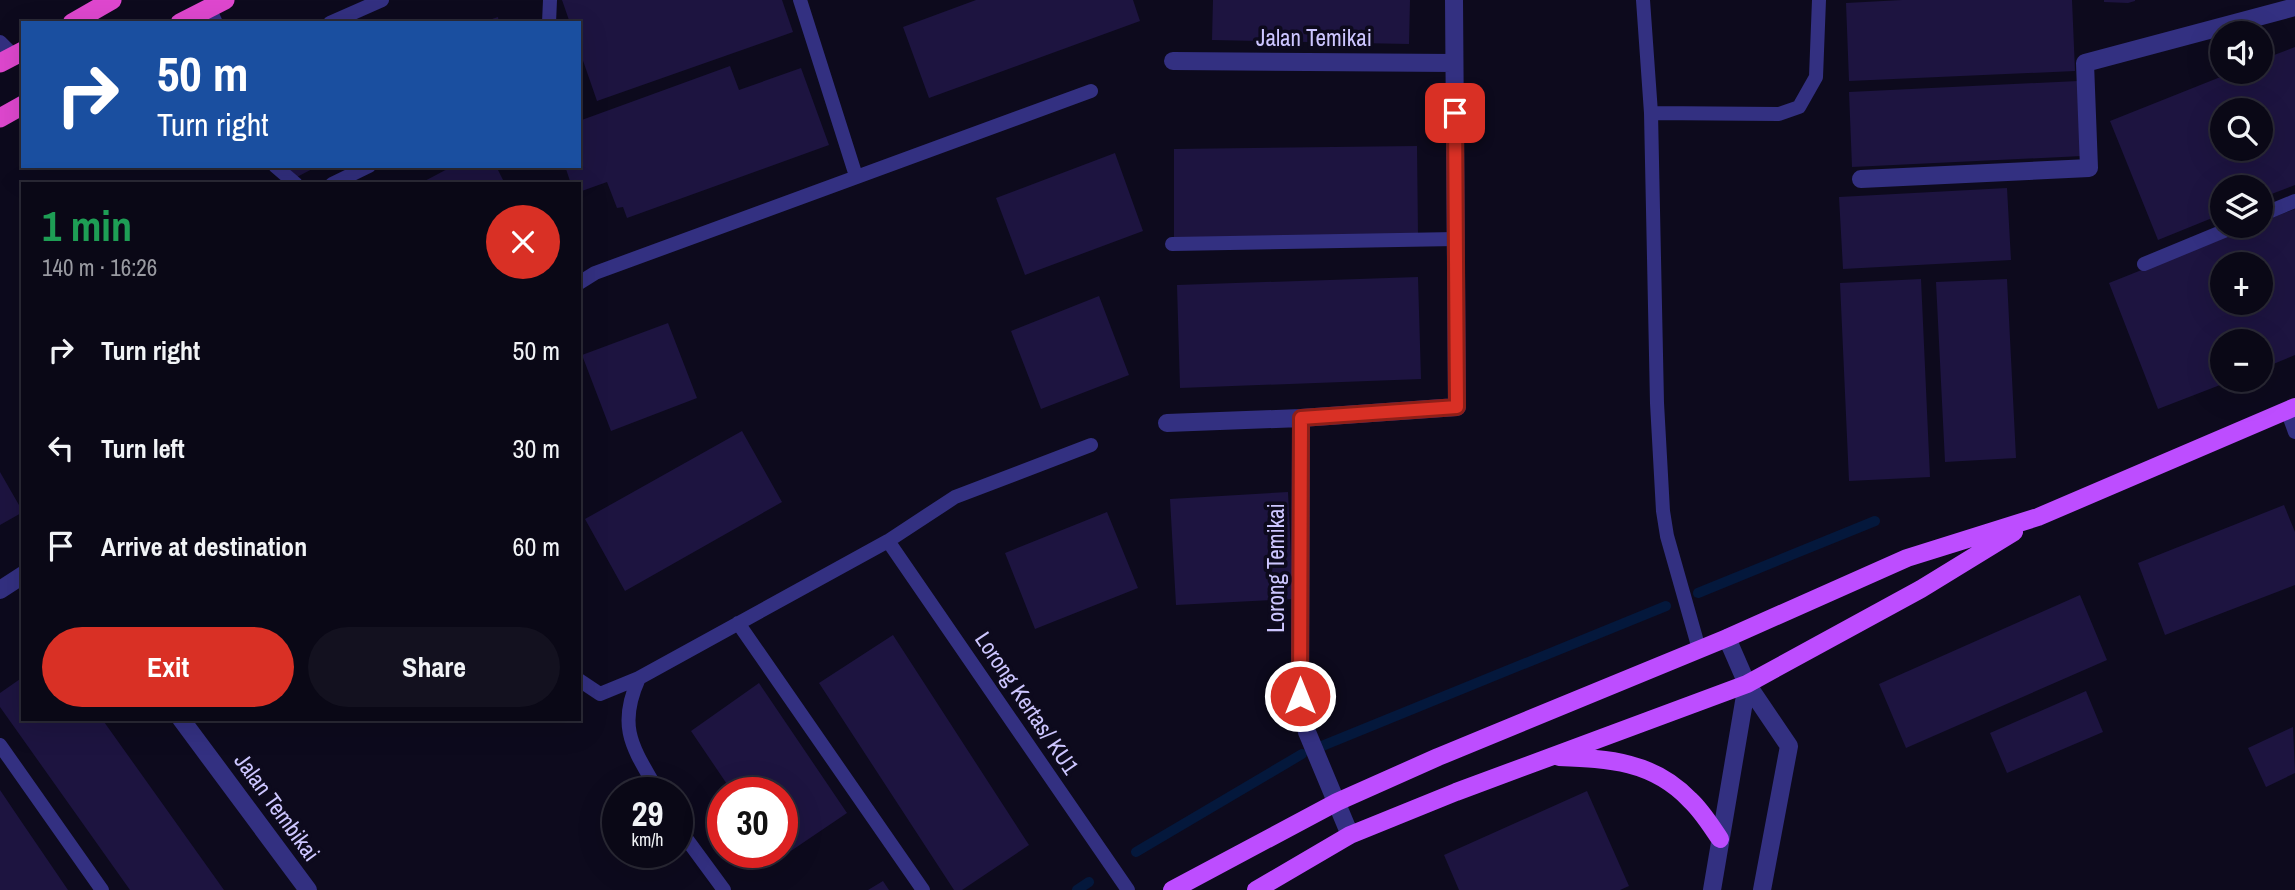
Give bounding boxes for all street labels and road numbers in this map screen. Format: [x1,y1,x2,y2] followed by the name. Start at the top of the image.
[1256,22,1372,53] street label: Jalan Temikai
[1260,503,1291,633] street label: Lorong Temikai
[968,625,1087,780] street label: Lorong Kertas/ KU1
[228,746,327,867] street label: Jalan Tembikai

